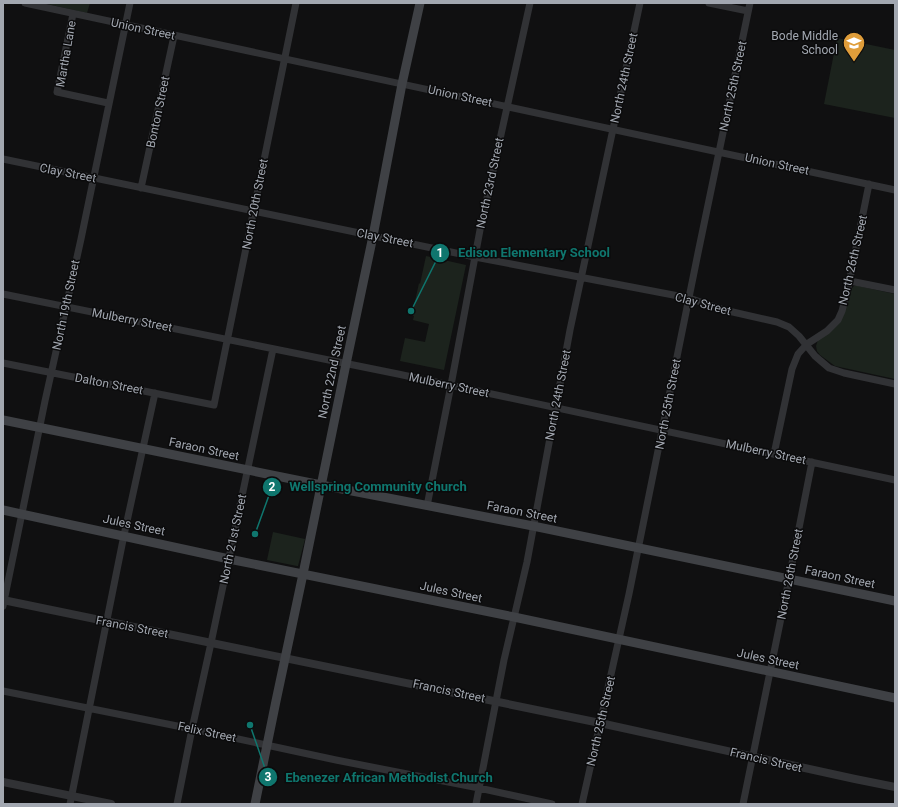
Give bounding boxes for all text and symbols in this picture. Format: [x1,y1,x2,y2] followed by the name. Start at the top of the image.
[110,15,177,43] street label: Union Street
[53,20,79,88] street label: Martha Lane
[771,29,838,57] place label: Bode Middle School
[841,30,867,63] school or university icon: Bode Middle School
[608,32,640,124] street label: North 24th Street
[717,40,749,132] street label: North 25th Street
[144,75,172,149] street label: Bonton Street
[427,82,494,110] street label: Union Street
[474,136,506,230] street label: North 23rd Street
[744,150,811,178] street label: Union Street
[239,157,271,250] street label: North 20th Street
[38,161,98,185] street label: Clay Street
[836,214,870,306] street label: North 26th Street
[355,226,415,250] street label: Clay Street
[430,240,618,265] callout: Edison Elementary School
[458,245,610,260] text: Edison Elementary School
[437,246,443,260] text: 1
[50,259,82,351] street label: North 19th Street
[673,290,733,318] street label: Clay Street
[91,305,173,335] street label: Mulberry Street
[315,324,349,420] street label: North 22nd Street
[542,348,574,441] street label: North 24th Street
[652,357,684,450] street label: North 25th Street
[408,370,490,400] street label: Mulberry Street
[74,371,144,397] street label: Dalton Street
[168,435,240,463] street label: Faraon Street
[725,437,807,467] street label: Mulberry Street
[262,474,475,499] callout: Wellspring Community Church
[289,479,467,494] text: Wellspring Community Church
[269,480,276,494] text: 2
[217,493,249,585] street label: North 21st Street
[486,498,558,526] street label: Faraon Street
[102,512,167,538] street label: Jules Street
[774,527,806,620] street label: North 26th Street
[804,563,876,591] street label: Faraon Street
[419,579,484,605] street label: Jules Street
[95,613,169,641] street label: Francis Street
[736,646,801,672] street label: Jules Street
[584,675,618,767] street label: North 25th Street
[412,677,486,706] street label: Francis Street
[177,719,238,745] street label: Felix Street
[729,745,803,775] street label: Francis Street
[258,765,501,790] callout: Ebenezer African Methodist Church
[265,770,272,784] text: 3
[285,770,493,785] text: Ebenezer African Methodist Church

